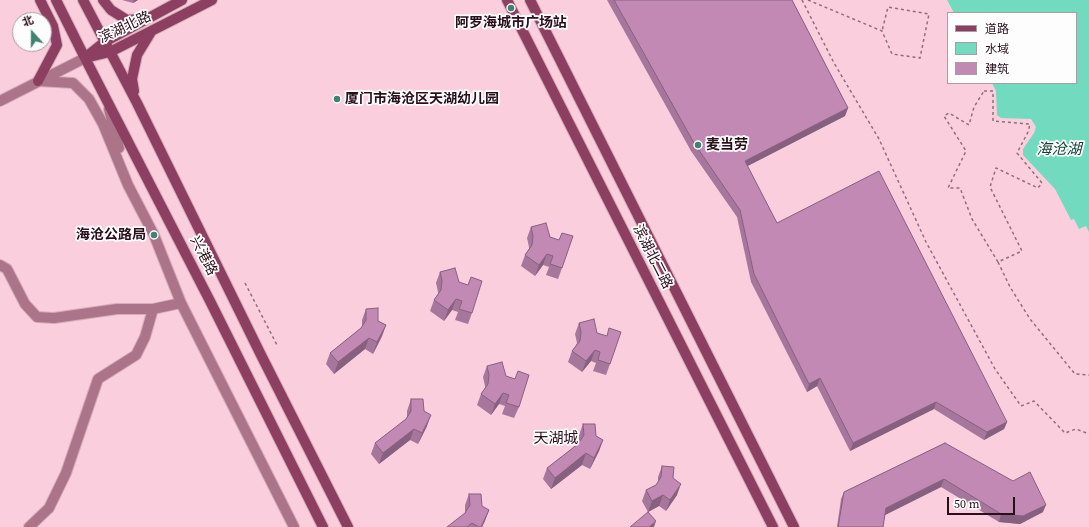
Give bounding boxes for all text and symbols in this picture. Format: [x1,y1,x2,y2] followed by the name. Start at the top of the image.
[506,3,516,13] marker: 阿罗海城市广场站
[96,9,154,47] street label: 滨湖北路
[12,12,52,52] north arrow
[20,12,36,30] text: 北
[947,12,1077,84] legend
[455,15,567,31] place label: 阿罗海城市广场站
[985,21,1009,37] text: 道路
[985,41,1009,57] text: 水域
[985,61,1009,77] text: 建筑
[345,91,499,107] place label: 厦门市海沧区天湖幼儿园
[332,94,342,104] marker: 厦门市海沧区天湖幼儿园
[706,137,748,153] place label: 麦当劳
[693,140,703,150] marker: 麦当劳
[1037,141,1081,159] water label: 海沧湖
[629,222,675,292] street label: 滨湖北二路
[76,227,146,243] place label: 海沧公路局
[149,230,159,240] marker: 海沧公路局
[186,233,220,279] street label: 兴港路
[534,430,578,448] district label: 天湖城
[949,489,1017,515] scale bar
[954,496,980,512] text: 50 m

